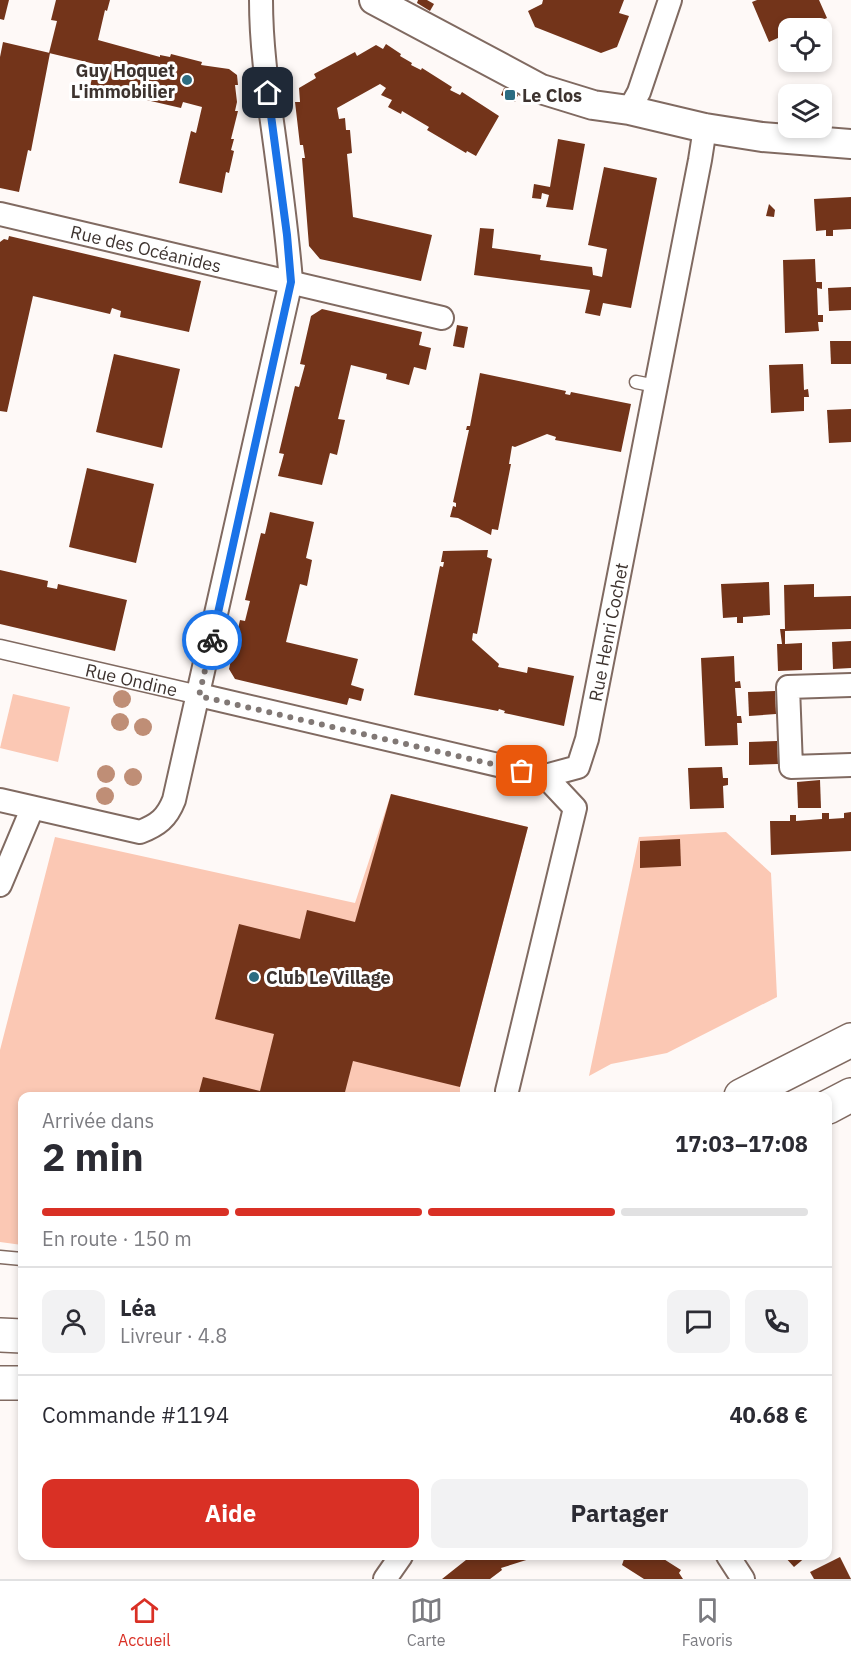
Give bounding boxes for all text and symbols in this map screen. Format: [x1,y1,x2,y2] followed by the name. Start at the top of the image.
[778,18,832,138] map controls
[778,18,832,72] button: locate
[71,59,175,103] place label: Guy Hoquet L'immobilier
[242,67,293,118] pin
[180,73,194,87] marker: Guy Hoquet L'immobilier
[251,76,284,109] icon: home
[522,84,582,107] place label: Le Clos
[778,84,832,138] button: layers
[503,88,517,102] marker: Le Clos
[68,219,224,277] street label: Rue des Océanides
[583,561,633,703] street label: Rue Henri Cochet
[182,610,242,670] courier
[196,624,229,657] icon: bike
[83,658,180,701] street label: Rue Ondine
[496,745,547,796] pin
[505,754,538,787] icon: bag
[266,966,391,989] place label: Club Le Village
[247,970,261,984] marker: Club Le Village
[42,1107,154,1134] text: Arrivée dans
[675,1129,808,1158] text: 17:03–17:08
[42,1131,144,1182] text: 2 min
[42,1225,192,1252] text: En route · 150 m
[42,1290,105,1353] button: person
[667,1290,730,1353] button: chat
[745,1290,808,1353] button: phone
[120,1293,156,1322] text: Léa
[120,1322,227,1349] text: Livreur · 4.8
[42,1400,229,1429] text: Commande #1194
[729,1400,808,1429] text: 40.68 €
[42,1479,419,1548] button: Aide
[431,1479,808,1548] button: Partager
[118,1594,171,1650] tab: Accueil
[407,1594,446,1650] tab: Carte
[682,1594,733,1650] tab: Favoris

